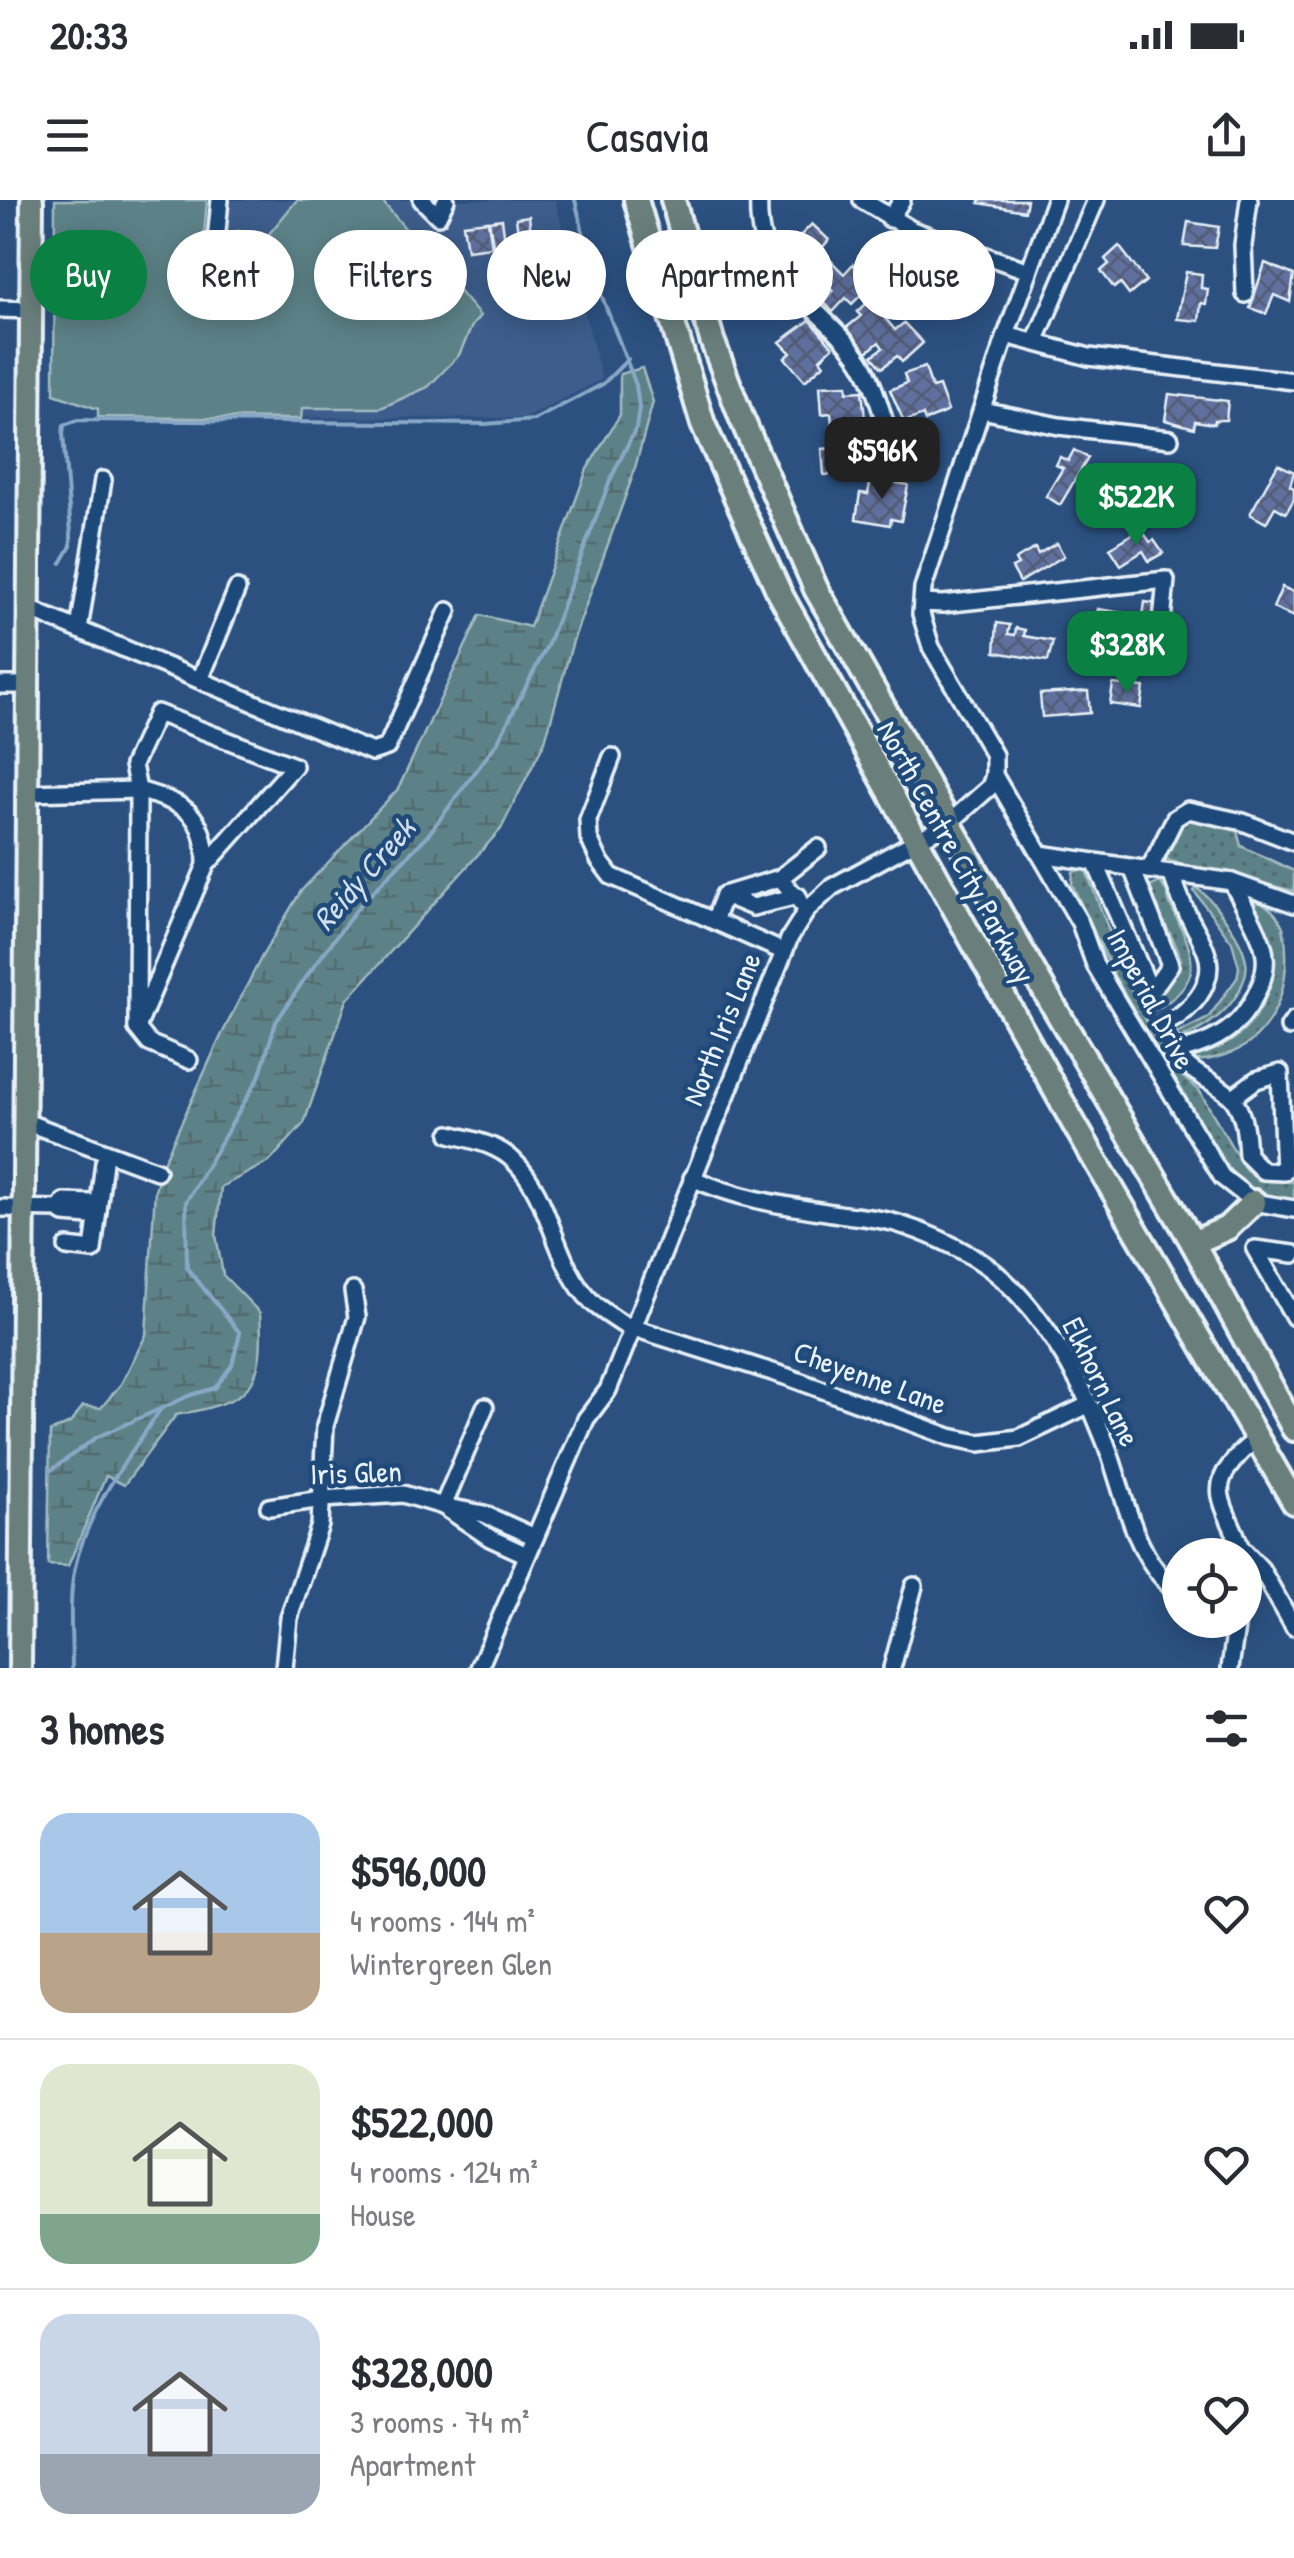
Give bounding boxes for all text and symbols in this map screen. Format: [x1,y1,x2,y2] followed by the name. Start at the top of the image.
[50,9,128,61] text: 20:33
[586,105,709,166] text: Casavia
[40,108,95,163] icon: menu
[1199,108,1254,163] icon: share
[30,230,147,320] chip: Buy
[167,230,294,320] chip: Rent
[314,230,467,320] chip: Filters
[487,230,606,320] chip: New
[626,230,833,320] chip: Apartment
[853,230,995,320] chip: House
[812,417,952,502] pin: $596K
[846,428,918,471] text: $596K
[1066,463,1206,548] pin: $522K
[1098,474,1174,517] text: $522K
[1057,611,1197,696] pin: $328K
[1089,622,1165,665] text: $328K
[868,713,1046,990] street label: North Centre City Parkway
[303,806,426,939] water label: Reidy Creek
[1098,921,1206,1076] street label: Imperial Drive
[672,946,770,1111] street label: North Iris Lane
[1053,1310,1150,1453] street label: Elkhorn Lane
[788,1331,952,1423] street label: Cheyenne Lane
[309,1450,402,1494] street label: Iris Glen
[1162,1538,1262,1638] map controls
[1162,1538,1262,1638] button: locate
[40,1700,165,1757] text: 3 homes
[1199,1701,1254,1756] icon: filters
[350,1842,486,1899] text: $596,000
[120,1853,240,1973] icon: home
[1199,1886,1254,1941] icon: heart
[350,1899,535,1942] text: 4 rooms · 144 m²
[350,1942,552,1985] text: Wintergreen Glen
[350,2093,493,2150] text: $522,000
[120,2104,240,2224] icon: home
[1199,2137,1254,2192] icon: heart
[350,2150,538,2193] text: 4 rooms · 124 m²
[350,2193,416,2236] text: House
[350,2343,493,2400] text: $328,000
[120,2354,240,2474] icon: home
[1199,2387,1254,2442] icon: heart
[350,2400,529,2443] text: 3 rooms · 74 m²
[350,2443,475,2486] text: Apartment

